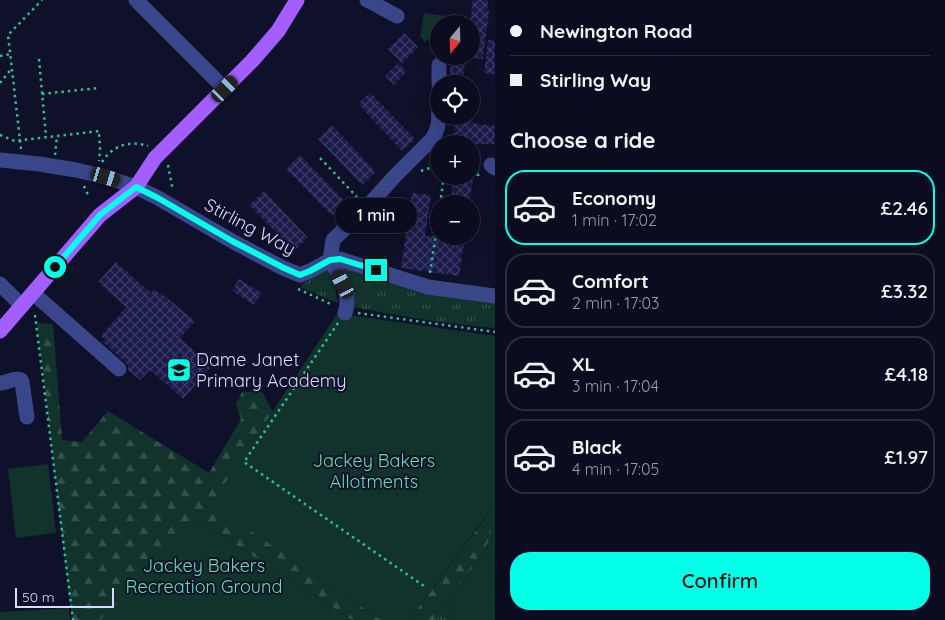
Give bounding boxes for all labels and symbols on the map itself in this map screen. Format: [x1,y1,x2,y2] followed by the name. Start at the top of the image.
[430,15,480,65] north arrow
[209,73,240,105] car
[89,165,122,189] car
[201,193,300,260] street label: Stirling Way
[335,198,417,232] callout: 1 min
[44,256,66,278] route start
[365,259,387,281] route end
[329,267,356,301] car
[196,348,346,392] place label: Dame Janet Primary Academy
[166,357,192,383] school or university icon: Dame Janet Primary Academy
[313,449,435,493] park label: Jackey Bakers Allotments
[126,554,282,598] park label: Jackey Bakers Recreation Ground
[15,585,114,608] scale bar

